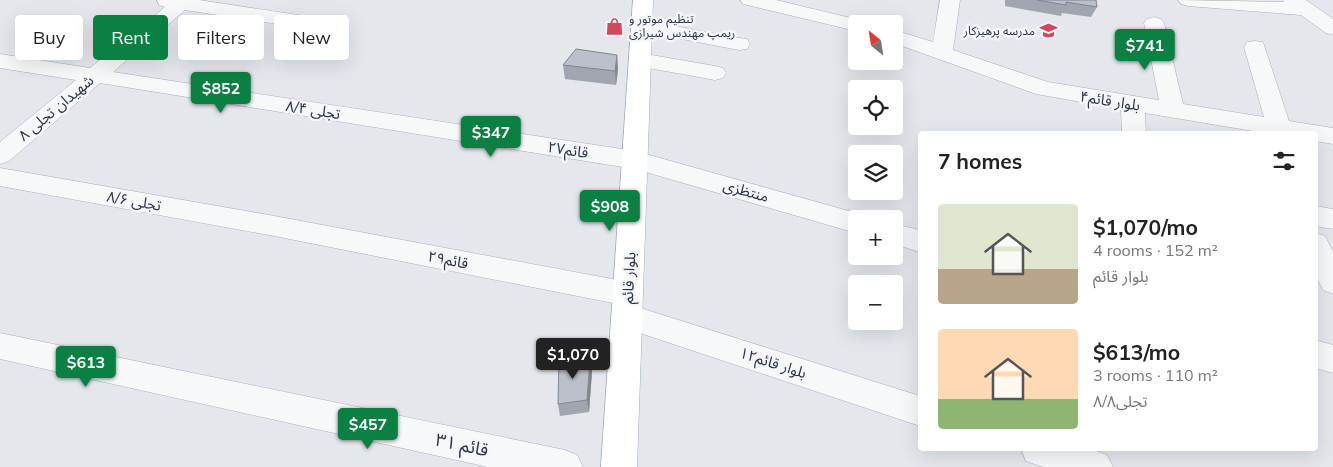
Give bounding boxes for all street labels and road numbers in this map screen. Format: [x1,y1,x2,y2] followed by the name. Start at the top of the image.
[14,70,98,145] street label: شهیدان تجلی ۸
[1078,86,1142,117] street label: بلوار قائم۴
[284,96,342,123] street label: ۸/۴ تجلی
[546,137,590,164] street label: قائم۲۷
[721,175,771,206] street label: منتظزی
[105,186,163,215] street label: تجلی ۸/۶
[426,246,470,275] street label: قائم۲۹
[618,251,641,305] street label: بلوار قائم
[737,343,809,384] street label: بلوار قائم۱۲
[433,428,491,463] street label: قائم ۳۱

